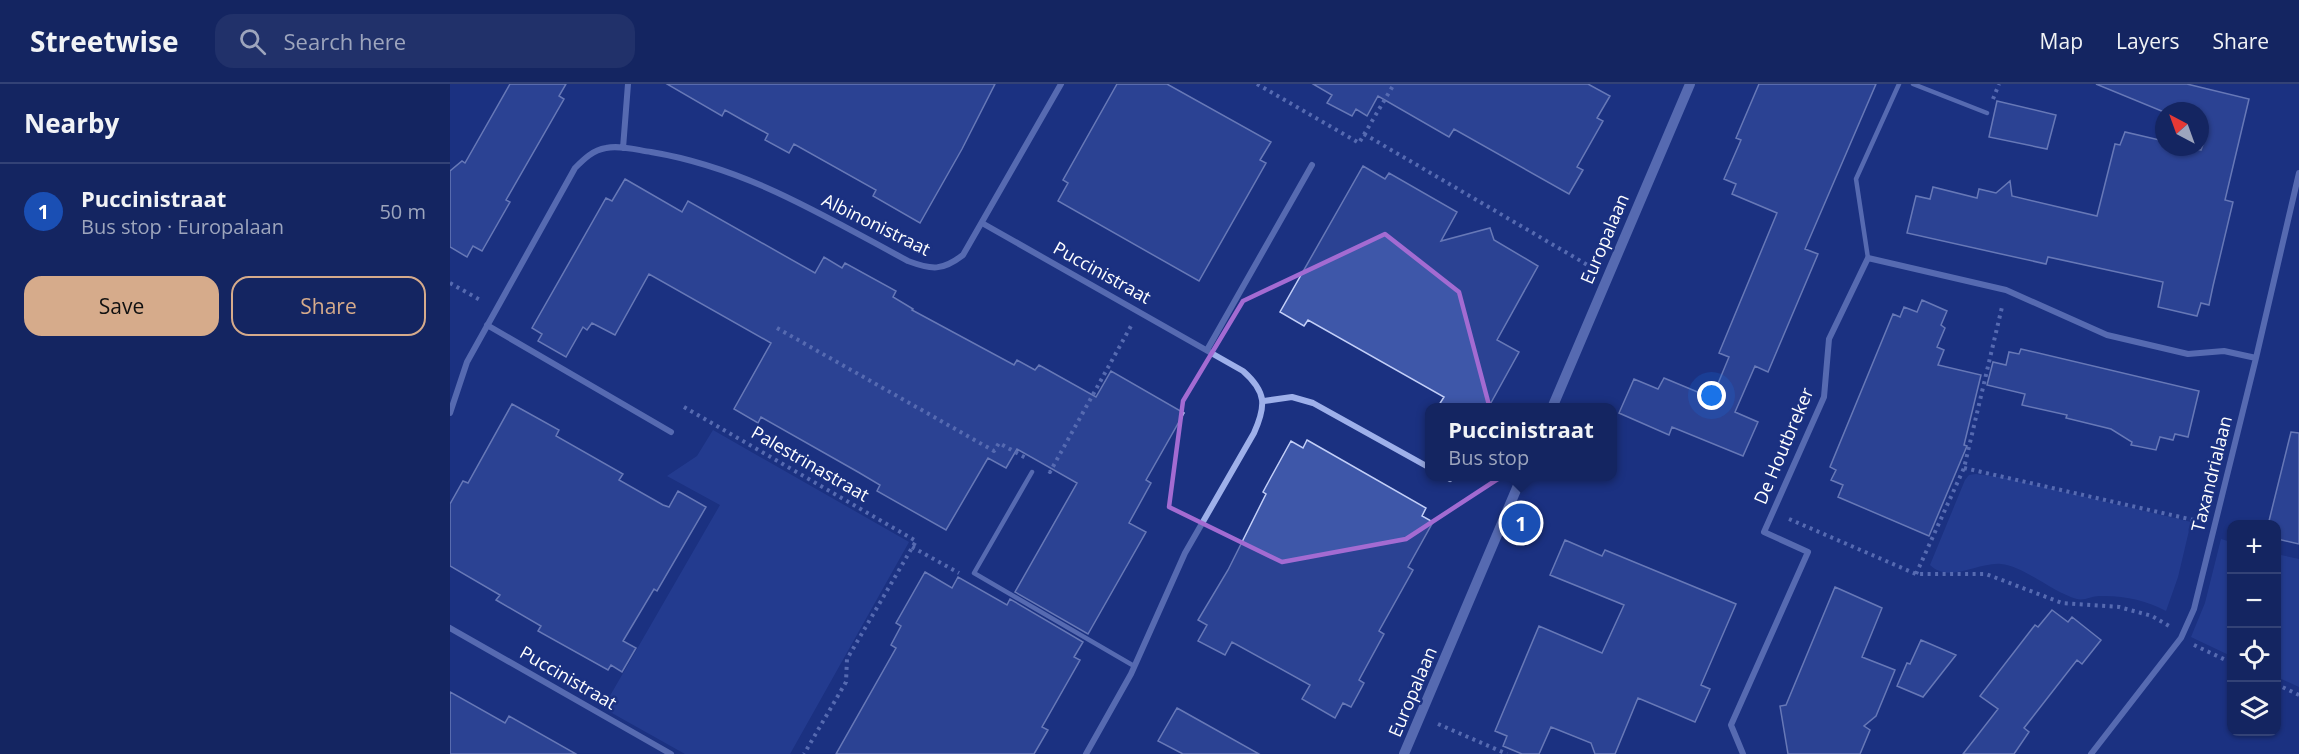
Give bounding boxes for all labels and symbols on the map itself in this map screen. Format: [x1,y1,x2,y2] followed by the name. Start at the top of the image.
[2155,102,2209,156] north arrow
[818,188,935,261] street label: Albinonistraat
[1574,190,1634,287] street label: Europalaan
[1049,235,1156,309] street label: Puccinistraat
[1697,381,1726,410] your location
[1748,383,1819,508] street label: De Houtbreker
[2185,413,2237,534] street label: Taxandrialaan
[747,420,874,507] street label: Palestrinastraat
[1502,500,1540,546] pin: 1
[516,640,621,715] street label: Puccinistraat
[1382,643,1442,740] street label: Europalaan

